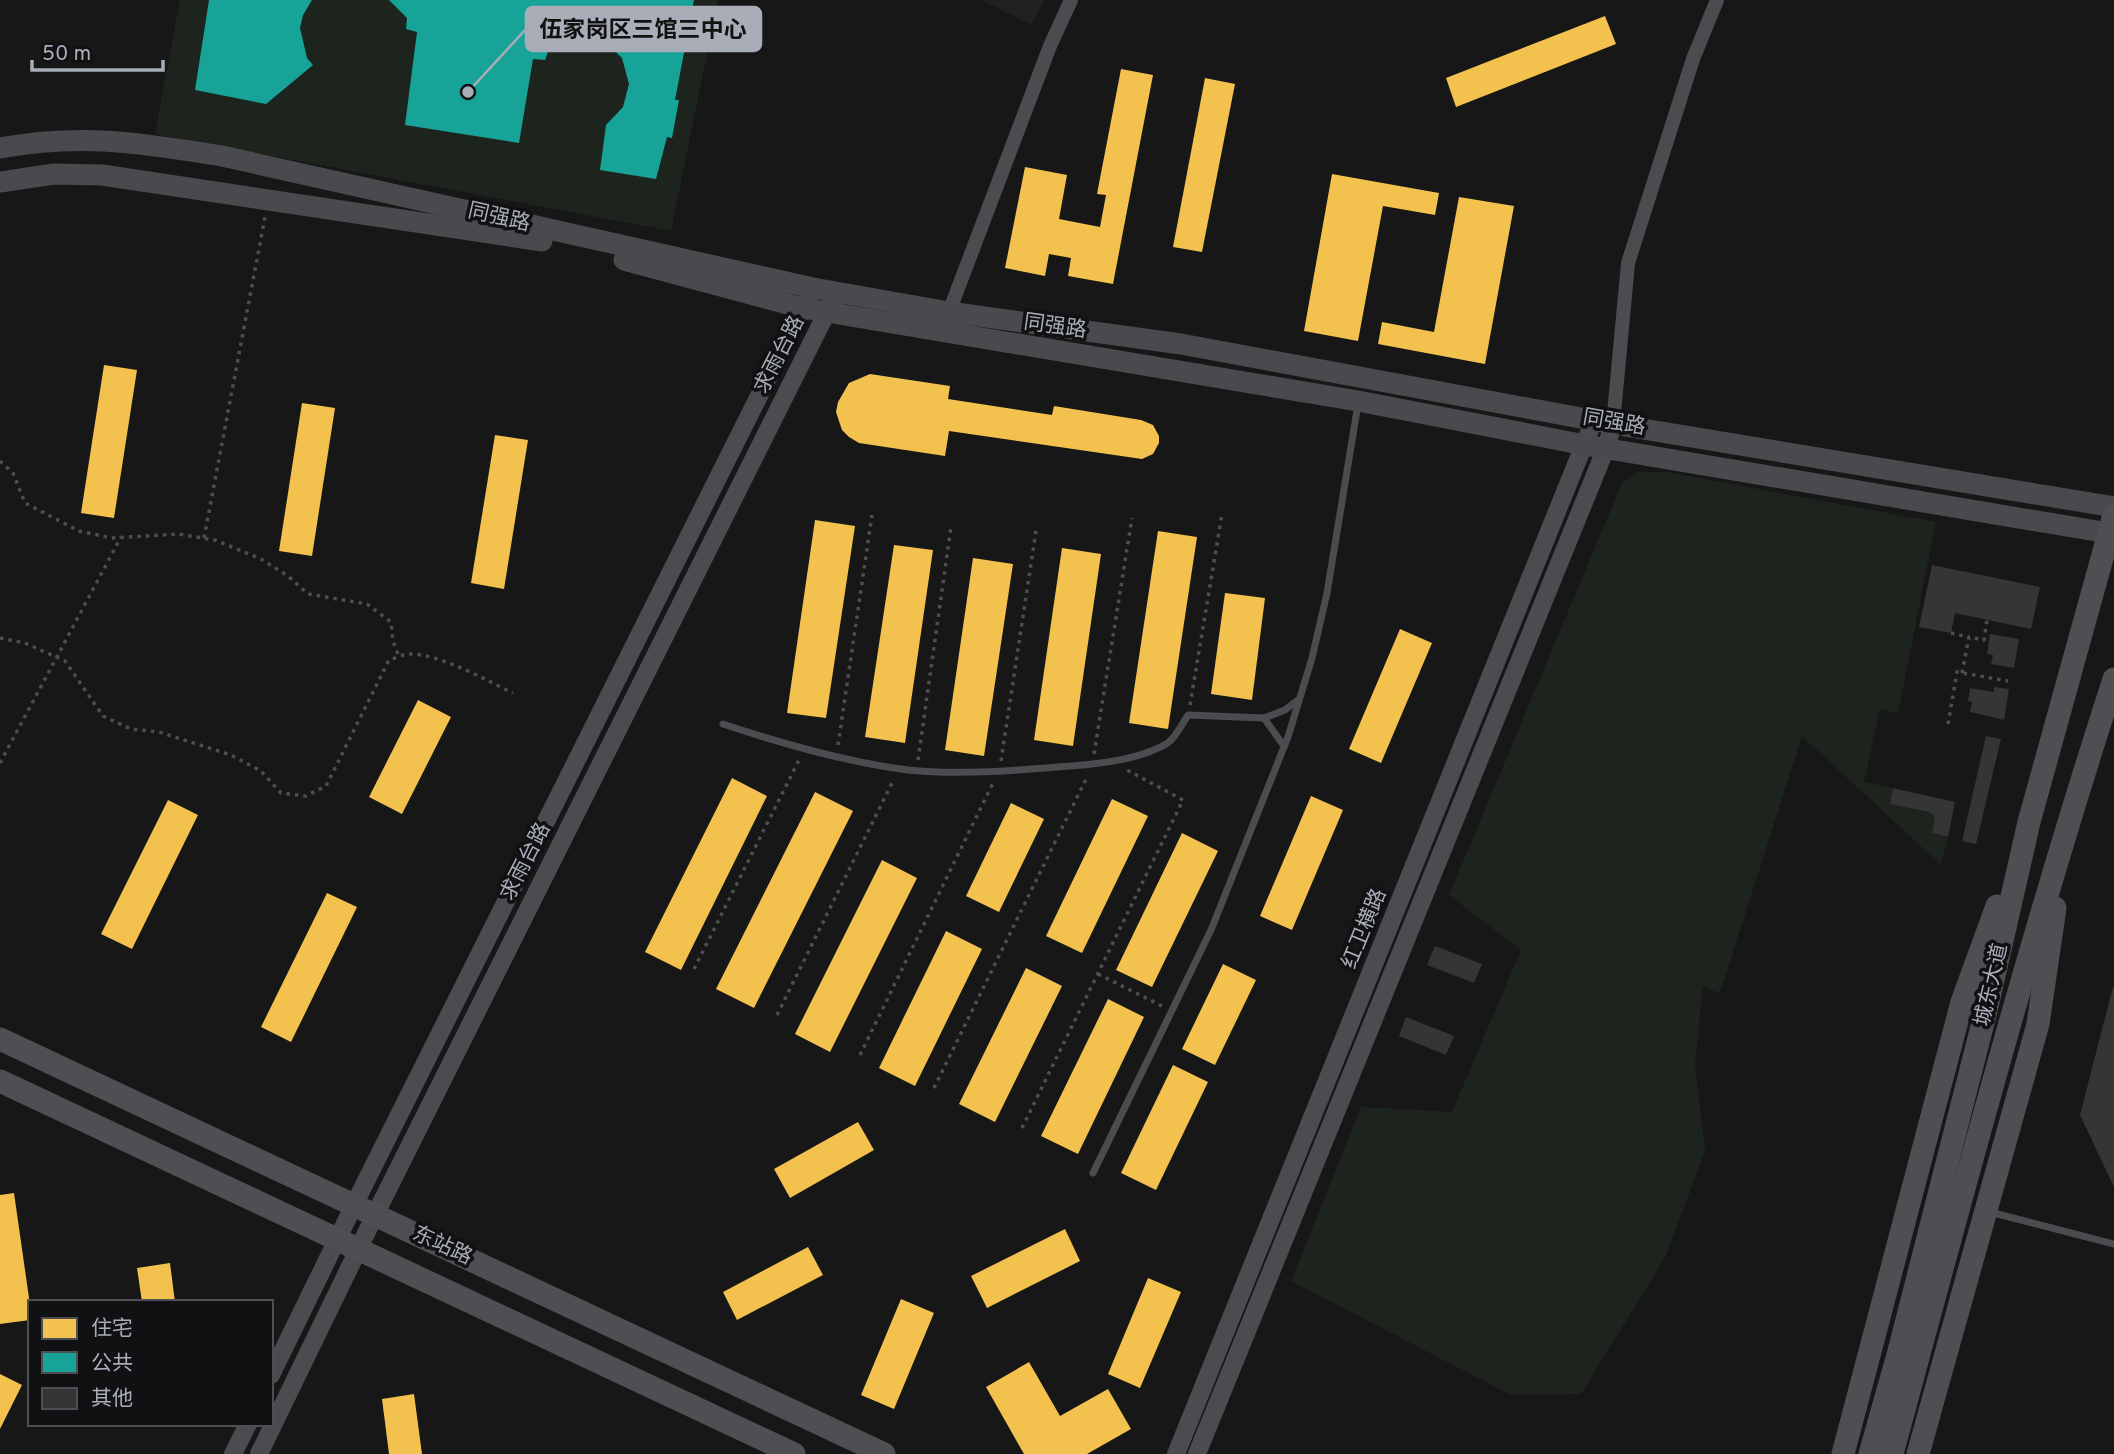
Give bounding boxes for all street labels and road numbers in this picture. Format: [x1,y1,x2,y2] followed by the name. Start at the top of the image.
[465,198,533,238] street label: 同强路
[1022,309,1088,345] street label: 同强路
[749,311,811,399] street label: 求雨台路
[1581,404,1647,442] street label: 同强路
[495,818,557,906] street label: 求雨台路
[1337,885,1393,973] street label: 红卫横路
[1969,941,2015,1029] street label: 城东大道
[408,1220,476,1272] street label: 东站路

